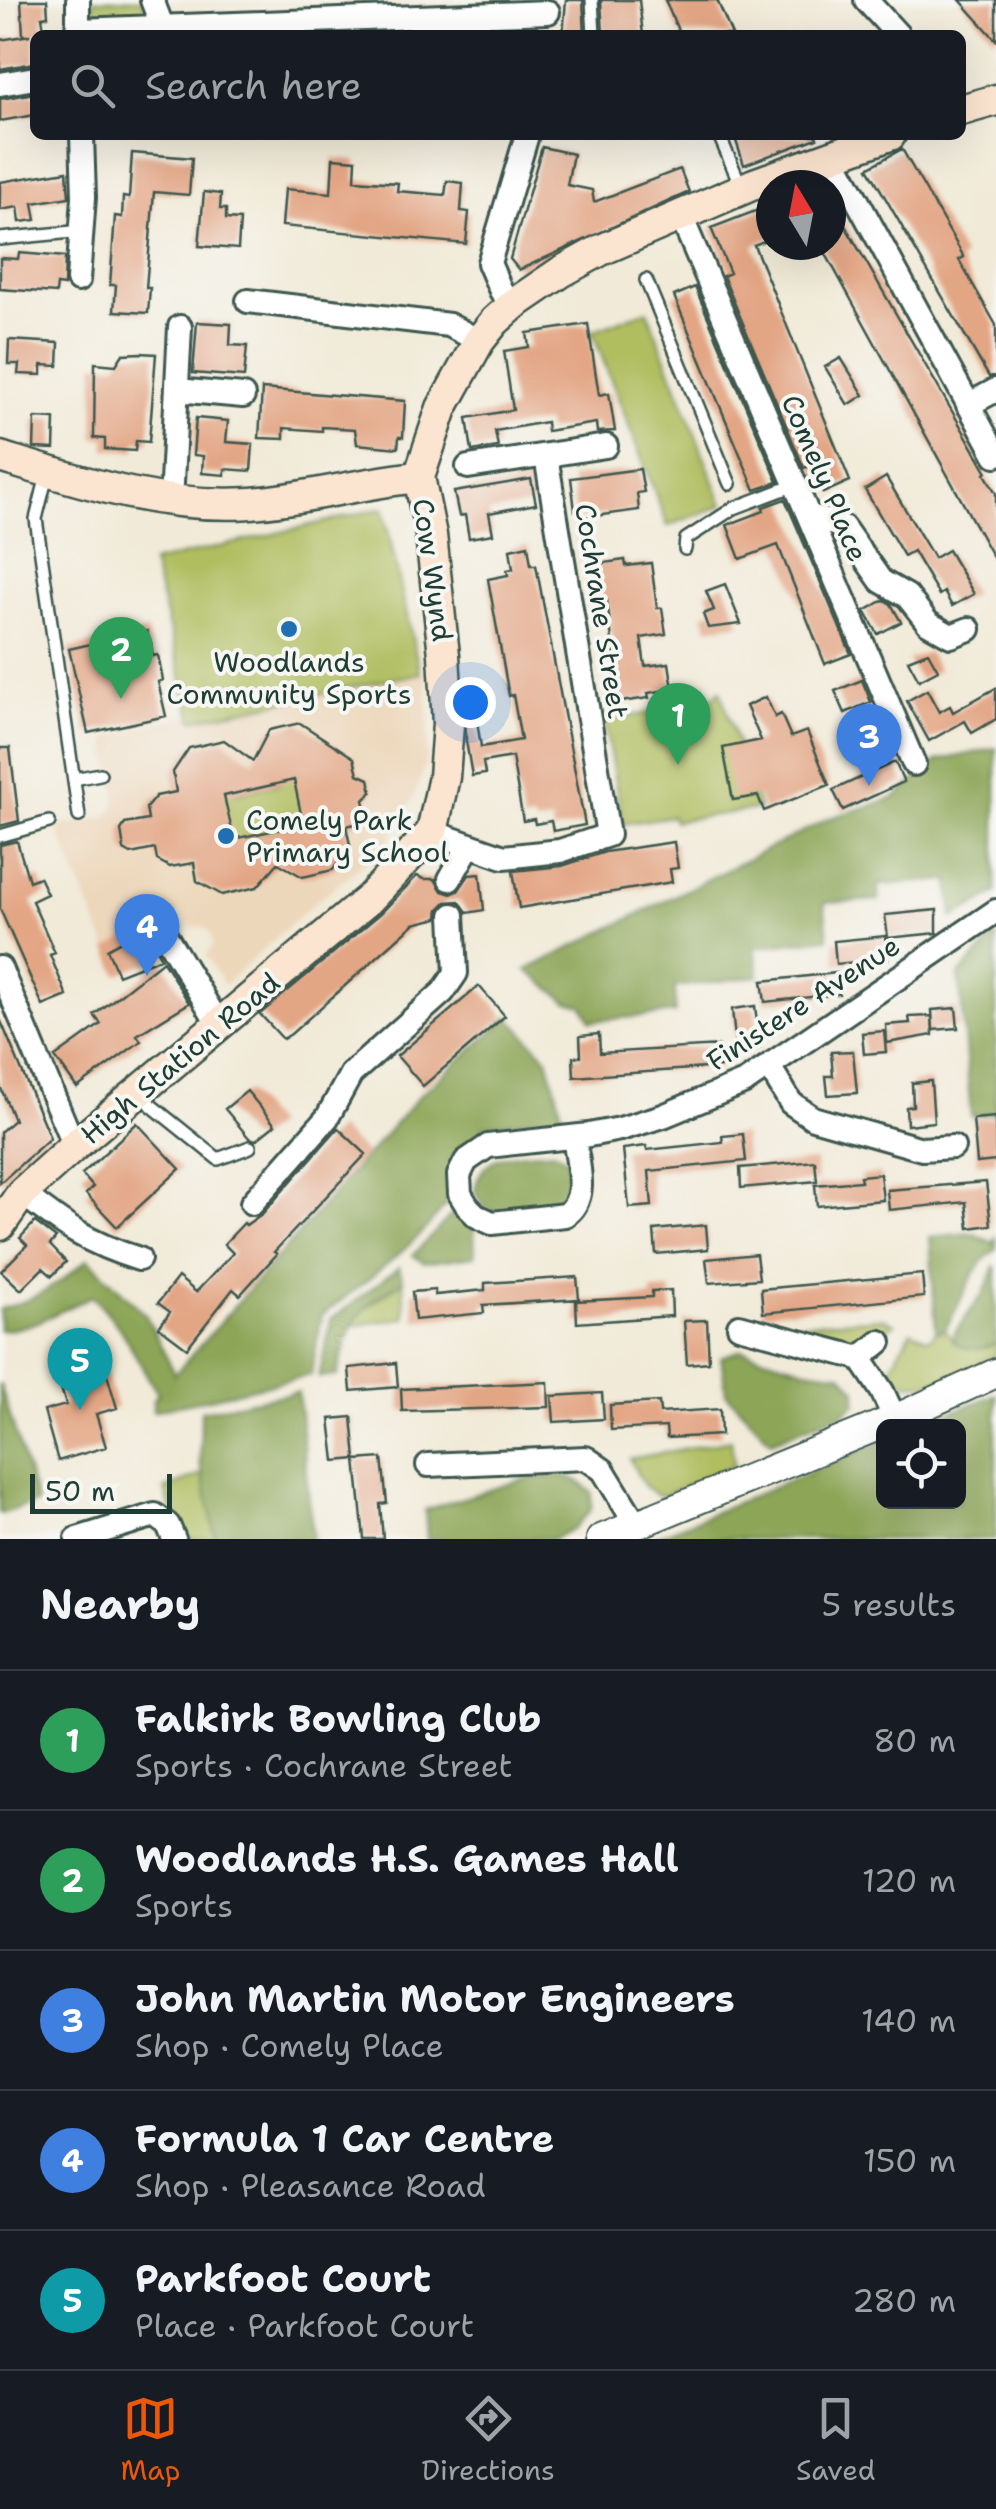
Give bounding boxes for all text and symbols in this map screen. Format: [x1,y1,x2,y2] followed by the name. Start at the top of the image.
[30,30,966,140] search box
[65,58,120,113] icon: search
[145,60,362,111] text: Search here
[756,170,846,260] north arrow
[773,389,877,567] street label: Comely Place
[404,496,462,644] street label: Cow Wynd
[566,501,638,721] street label: Cochrane Street
[88,616,154,699] pin: 2
[278,618,300,640] marker: Woodlands Community Sports
[166,643,412,713] place label: Woodlands Community Sports
[445,677,496,728] your location
[646,682,710,765] pin: 1
[836,704,902,786] pin: 3
[246,801,449,871] place label: Comely Park Primary School
[215,825,237,847] marker: Comely Park Primary School
[114,894,180,976] pin: 4
[699,926,907,1080] street label: Finistere Avenue
[72,963,288,1153] street label: High Station Road
[48,1328,112,1410] pin: 5
[876,1419,966,1509] map controls
[876,1419,966,1509] button: locate
[30,1469,172,1514] scale bar
[45,1472,115,1510] text: 50 m
[40,1576,200,1632] text: Nearby
[821,1583,956,1626] text: 5 results
[135,1693,542,1744] text: Falkirk Bowling Club
[65,1719,80,1762] text: 1
[873,1719,956,1762] text: 80 m
[135,1744,512,1787] text: Sports · Cochrane Street
[135,1833,679,1884] text: Woodlands H.S. Games Hall
[61,1859,84,1902] text: 2
[862,1859,956,1902] text: 120 m
[135,1884,233,1927] text: Sports
[135,1973,735,2024] text: John Martin Motor Engineers
[61,1999,84,2042] text: 3
[861,1999,956,2042] text: 140 m
[135,2024,444,2067] text: Shop · Comely Place
[135,2113,554,2164] text: Formula 1 Car Centre
[61,2139,84,2182] text: 4
[863,2139,956,2182] text: 150 m
[135,2164,486,2207] text: Shop · Pleasance Road
[135,2253,431,2304] text: Parkfoot Court
[62,2279,83,2322] text: 5
[852,2279,956,2322] text: 280 m
[135,2304,474,2347] text: Place · Parkfoot Court
[121,2391,180,2489] tab: Map
[421,2391,555,2489] tab: Directions
[796,2391,875,2489] tab: Saved

